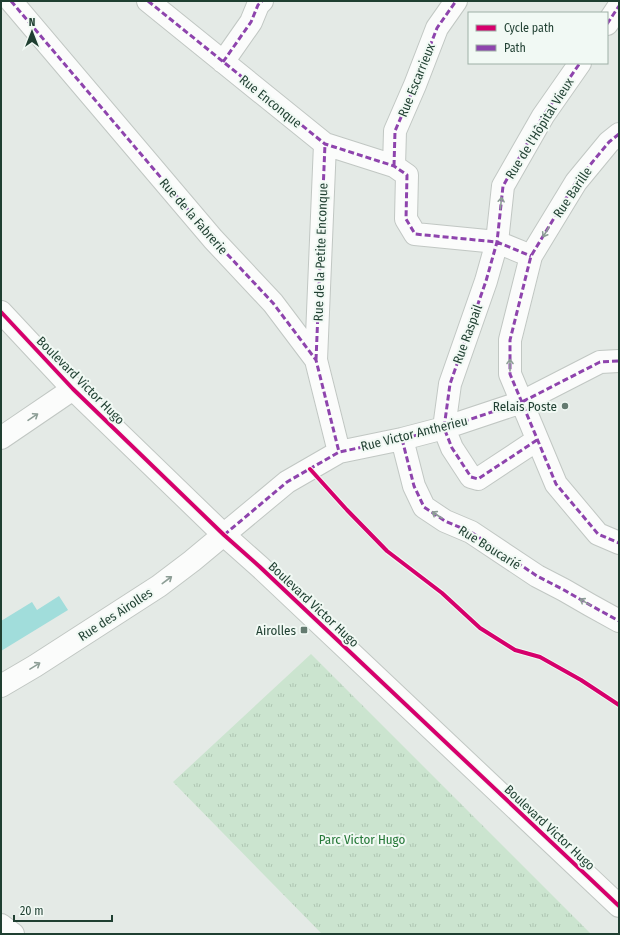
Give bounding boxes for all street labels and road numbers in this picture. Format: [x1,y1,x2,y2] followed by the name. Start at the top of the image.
[395,41,438,119] street label: Rue Escarrieux
[237,72,305,131] street label: Rue Enconque
[502,75,577,182] street label: Rue de l'Hôpital Vieux
[550,164,595,220] street label: Rue Barille
[157,175,231,257] street label: Rue de la Fabrerie
[311,183,330,321] street label: Rue de la Petite Enconque
[450,302,485,366] street label: Rue Raspail
[34,333,128,427] street label: Boulevard Victor Hugo
[359,413,469,454] street label: Rue Victor Antherieu
[456,522,523,572] street label: Rue Boucarié
[265,559,362,650] street label: Boulevard Victor Hugo
[75,585,155,644] street label: Rue des Airolles
[501,782,598,873] street label: Boulevard Victor Hugo

